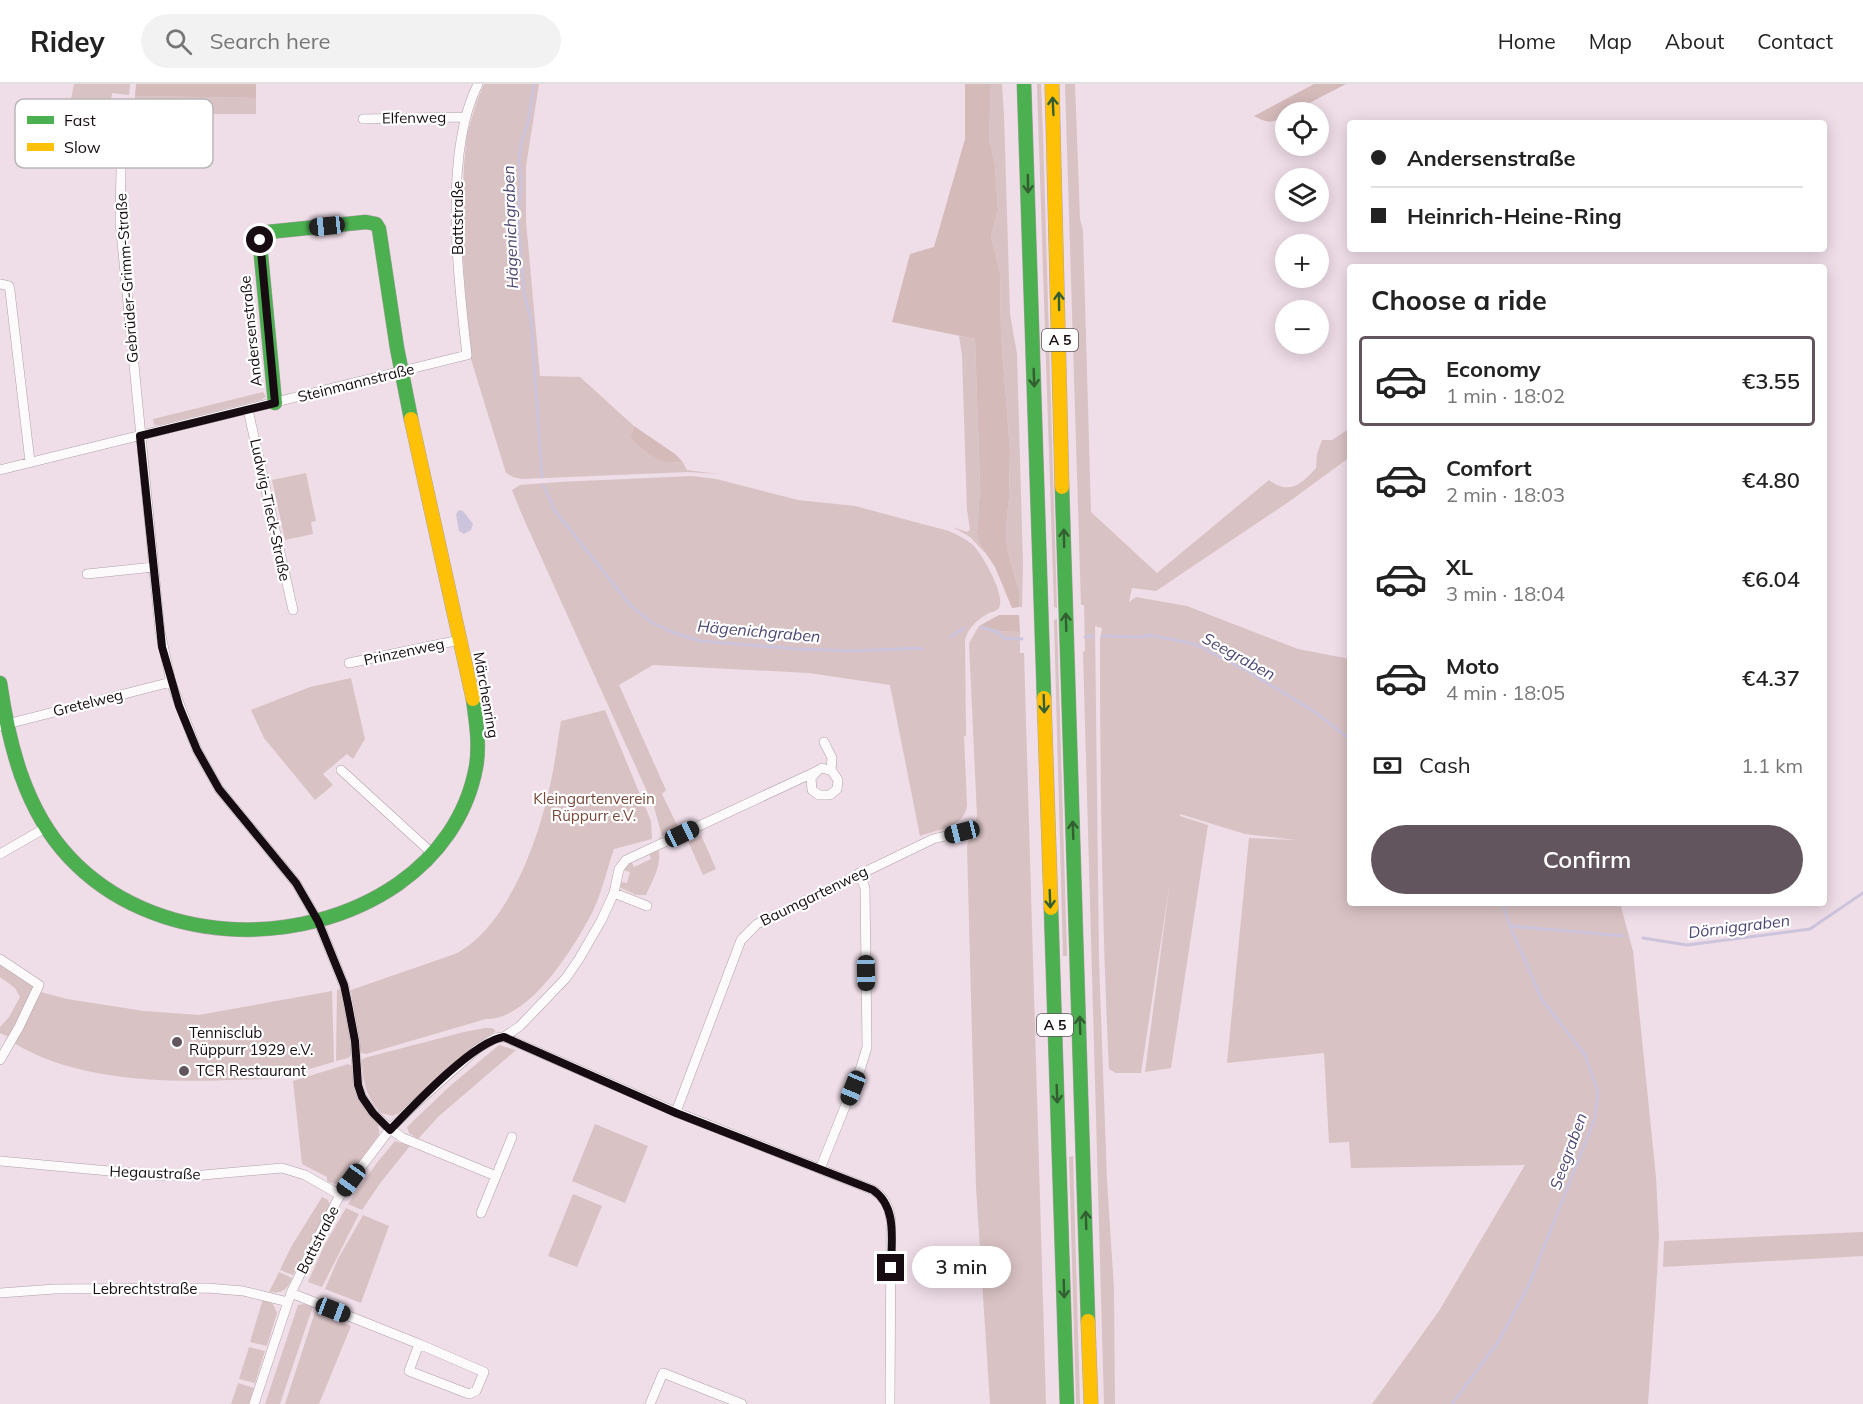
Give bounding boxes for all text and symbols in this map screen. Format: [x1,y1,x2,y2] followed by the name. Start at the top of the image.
[141,14,561,68] search box
[30,24,105,59] text: Ridey
[162,25,195,58] icon: search
[210,27,331,55] text: Search here
[1498,28,1556,54] text: Home
[1589,28,1632,54] text: Map
[1665,28,1724,54] text: About
[1757,28,1833,54] text: Contact
[1048,96,1059,116] one-way arrow
[15,99,213,168] legend
[1275,102,1329,354] map controls
[1275,102,1329,156] button: locate
[382,107,446,128] street label: Elfenweg
[64,110,96,130] text: Fast
[64,137,101,157] text: Slow
[1407,144,1576,172] text: Andersenstraße
[498,165,522,289] water label: Hägenichgraben
[1275,168,1329,222] button: layers
[1022,174,1034,194] one-way arrow
[448,181,467,255] street label: Battstraße
[111,193,142,363] street label: Gebrüder-Grimm-Straße
[1407,202,1622,230] text: Heinrich-Heine-Ring
[308,215,346,237] car
[246,226,273,253] route start
[1275,234,1329,288] button: +
[235,275,266,387] street label: Andersenstraße
[1371,283,1547,317] text: Choose a ride
[1053,291,1064,311] one-way arrow
[1275,300,1329,354] button: −
[1042,329,1078,351] road number: A 5
[1374,354,1428,408] icon: car
[1446,355,1541,383] text: Economy
[296,359,416,406] street label: Steinmannstraße
[1742,367,1800,395] text: €3.55
[1028,368,1039,388] one-way arrow
[1446,383,1565,408] text: 1 min · 18:02
[246,437,295,583] street label: Ludwig-Tieck-Straße
[1374,453,1428,507] icon: car
[1446,454,1532,482] text: Comfort
[1742,466,1800,494] text: €4.80
[1446,482,1565,507] text: 2 min · 18:03
[1058,528,1070,548] one-way arrow
[1374,552,1428,606] icon: car
[1446,553,1473,581] text: XL
[1742,565,1800,593] text: €6.04
[1446,581,1565,606] text: 3 min · 18:04
[1061,613,1072,633] one-way arrow
[697,616,821,646] water label: Hägenichgraben
[1199,628,1279,684] water label: Seegraben
[362,634,446,669] street label: Prinzenweg
[470,650,503,740] street label: Märchenring
[1374,651,1428,705] icon: car
[1446,652,1499,680] text: Moto
[1742,664,1800,692] text: €4.37
[1446,680,1565,705] text: 4 min · 18:05
[51,685,125,720] street label: Gretelweg
[1038,694,1049,714] one-way arrow
[1371,749,1404,782] icon: cash
[1419,751,1471,779] text: Cash
[1741,753,1803,778] text: 1.1 km
[533,789,655,825] park label: Kleingartenverein Rüppurr e.V.
[662,818,702,850] car
[942,819,982,845] car
[1068,820,1079,840] one-way arrow
[1371,825,1803,894] button: Confirm
[757,861,871,930] street label: Baumgartenweg
[1045,889,1056,908] one-way arrow
[1687,910,1791,942] water label: Dörniggraben
[857,955,875,991] car
[1037,1014,1073,1036] road number: A 5
[1074,1015,1085,1035] one-way arrow
[189,1023,313,1059] place label: Tennisclub Rüppurr 1929 e.V.
[170,1035,184,1049] marker: Tennisclub Rüppurr 1929 e.V.
[196,1061,306,1080] place label: TCR Restaurant
[177,1064,191,1078] marker: TCR Restaurant
[838,1068,868,1108] car
[1052,1083,1063,1103] one-way arrow
[1545,1110,1591,1192] water label: Seegraben
[333,1160,369,1200] car
[109,1161,201,1184] street label: Hegaustraße
[292,1202,343,1277] street label: Battstraße
[1080,1210,1091,1230] one-way arrow
[912,1247,1011,1289] callout: 3 min
[877,1254,904,1281] route end
[936,1254,987,1279] text: 3 min
[1058,1278,1070,1298] one-way arrow
[93,1279,197,1298] street label: Lebrechtstraße
[313,1295,353,1325] car

